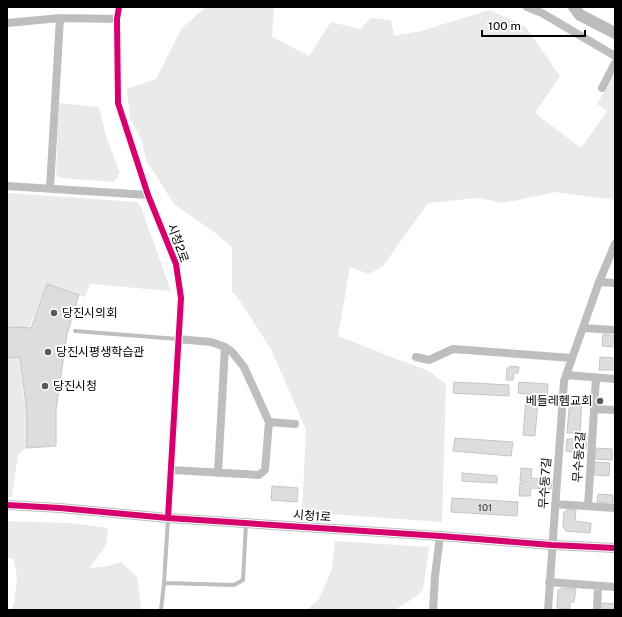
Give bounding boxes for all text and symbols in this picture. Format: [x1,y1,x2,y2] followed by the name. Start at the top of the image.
[482,12,585,38] scale bar
[488,19,521,33] text: 100 m
[165,222,191,264] street label: 시청2로
[62,306,117,320] place label: 당진시의회
[49,308,59,318] marker: 당진시의회
[56,345,144,359] place label: 당진시평생학습관
[43,347,53,357] marker: 당진시평생학습관
[53,379,97,393] place label: 당진시청
[40,381,50,391] marker: 당진시청
[526,394,592,408] place label: 베들레헴교회
[595,396,605,406] marker: 베들레헴교회
[570,431,588,483] street label: 무수동2길
[536,457,554,509] street label: 무수동7길
[478,501,492,513] house number: 101
[293,508,331,524] street label: 시청1로

